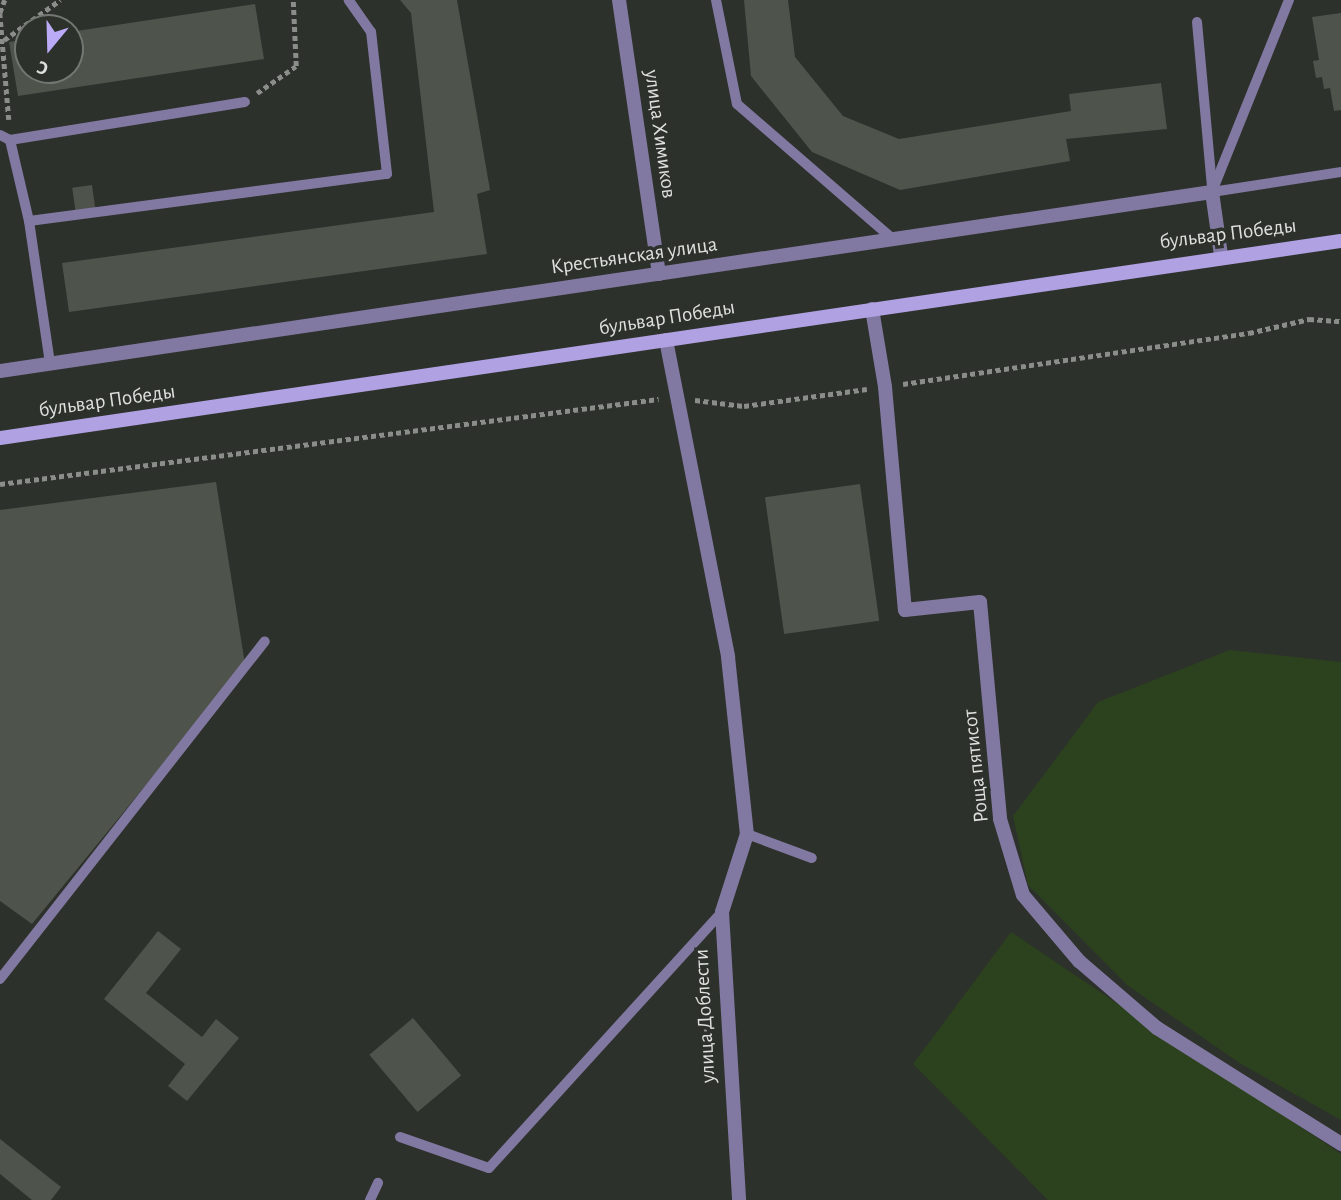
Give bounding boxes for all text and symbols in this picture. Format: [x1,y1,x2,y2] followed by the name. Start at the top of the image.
[14,14,84,84] north arrow
[35,57,51,78] text: С
[639,68,681,200] street label: улица Химиков
[1158,213,1298,255] street label: бульвар Победы
[549,232,719,280] street label: Крестьянская улица
[597,295,737,341] street label: бульвар Победы
[37,379,177,423] street label: бульвар Победы
[958,708,994,824] street label: Роща пятисот
[689,948,721,1084] street label: улица Доблести

